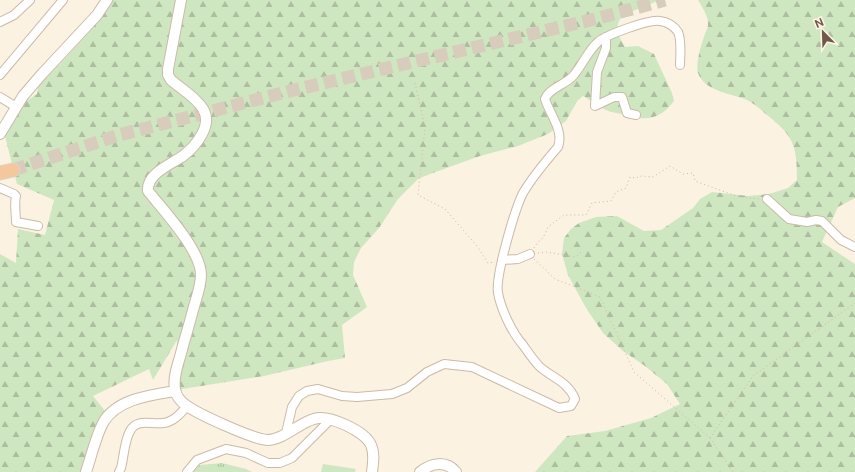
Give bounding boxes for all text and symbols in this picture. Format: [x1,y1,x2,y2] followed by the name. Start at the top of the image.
[803,12,843,52] north arrow
[813,16,825,30] text: N

